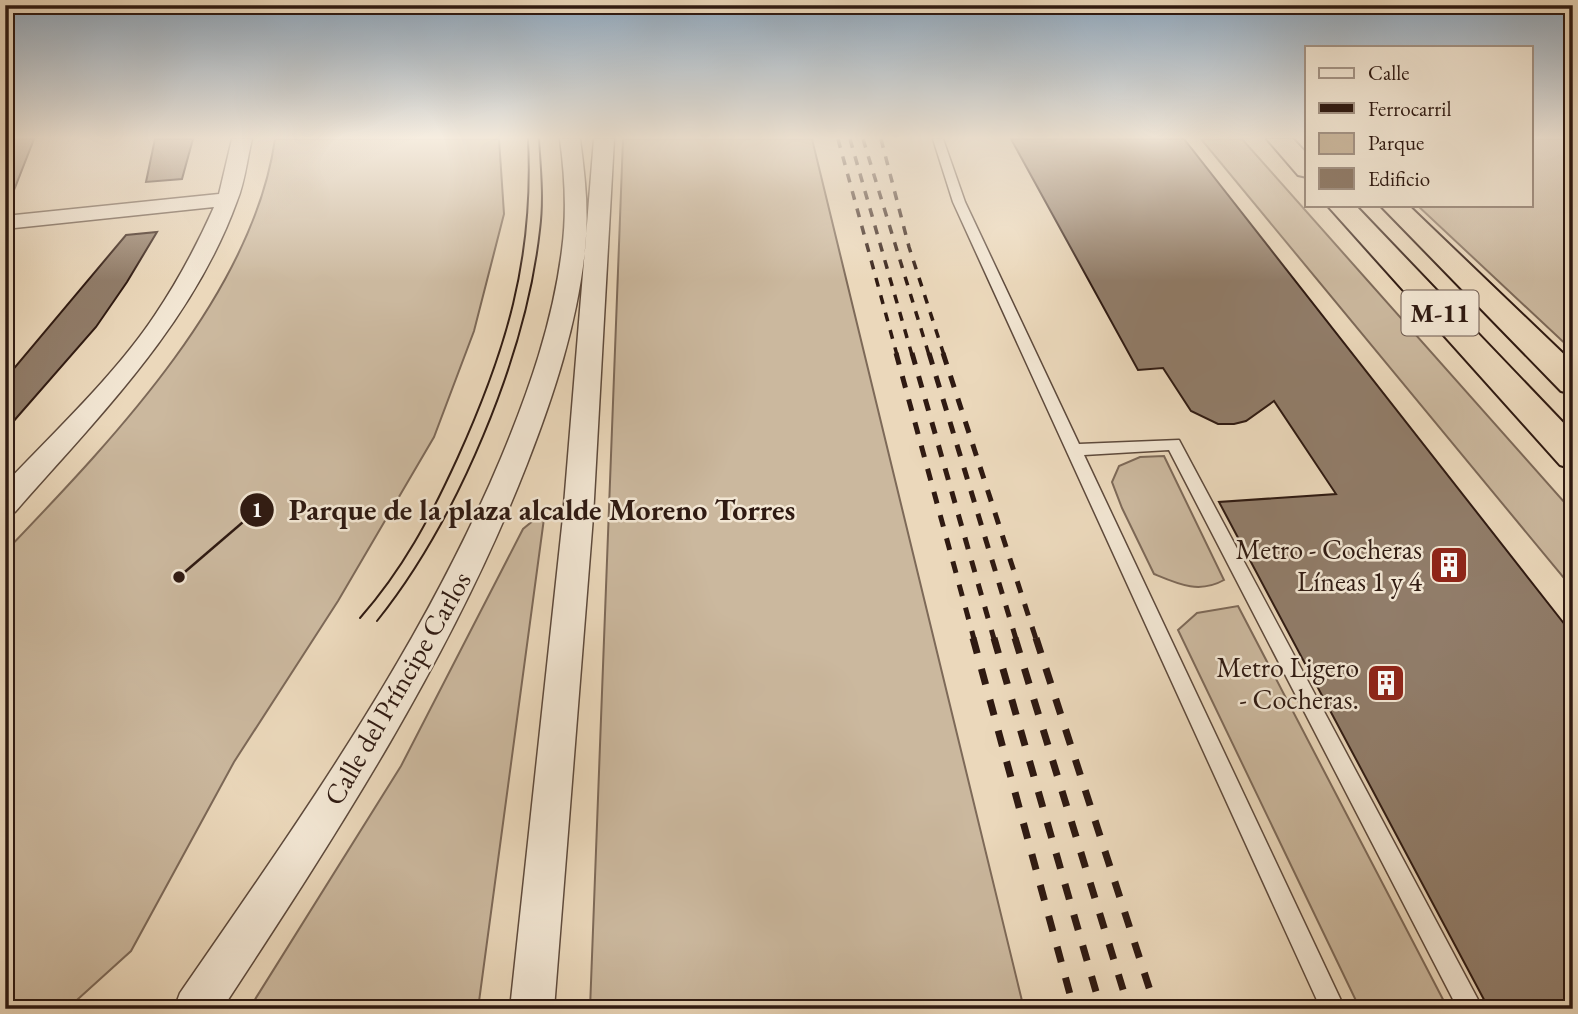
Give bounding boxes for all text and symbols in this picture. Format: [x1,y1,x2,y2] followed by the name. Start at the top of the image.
[1305,46,1532,206] legend
[1368,59,1410,86] text: Calle
[1368,95,1452,122] text: Ferrocarril
[1368,129,1424,156] text: Parque
[1368,165,1430,192] text: Edificio
[1402,290,1478,336] road number: M-11
[239,484,809,535] callout: Parque de la plaza alcalde Moreno Torres
[289,490,795,529] text: Parque de la plaza alcalde Moreno Torres
[251,496,263,523] text: 1
[1235,531,1423,599] place label: Metro - Cocheras Líneas 1 y 4
[1428,544,1470,586] building icon: Metro - Cocheras Líneas 1 y 4
[315,565,479,811] street label: Calle del Príncipe Carlos
[1216,649,1359,717] place label: Metro Ligero - Cocheras.
[1365,662,1407,704] building icon: Metro Ligero - Cocheras.

